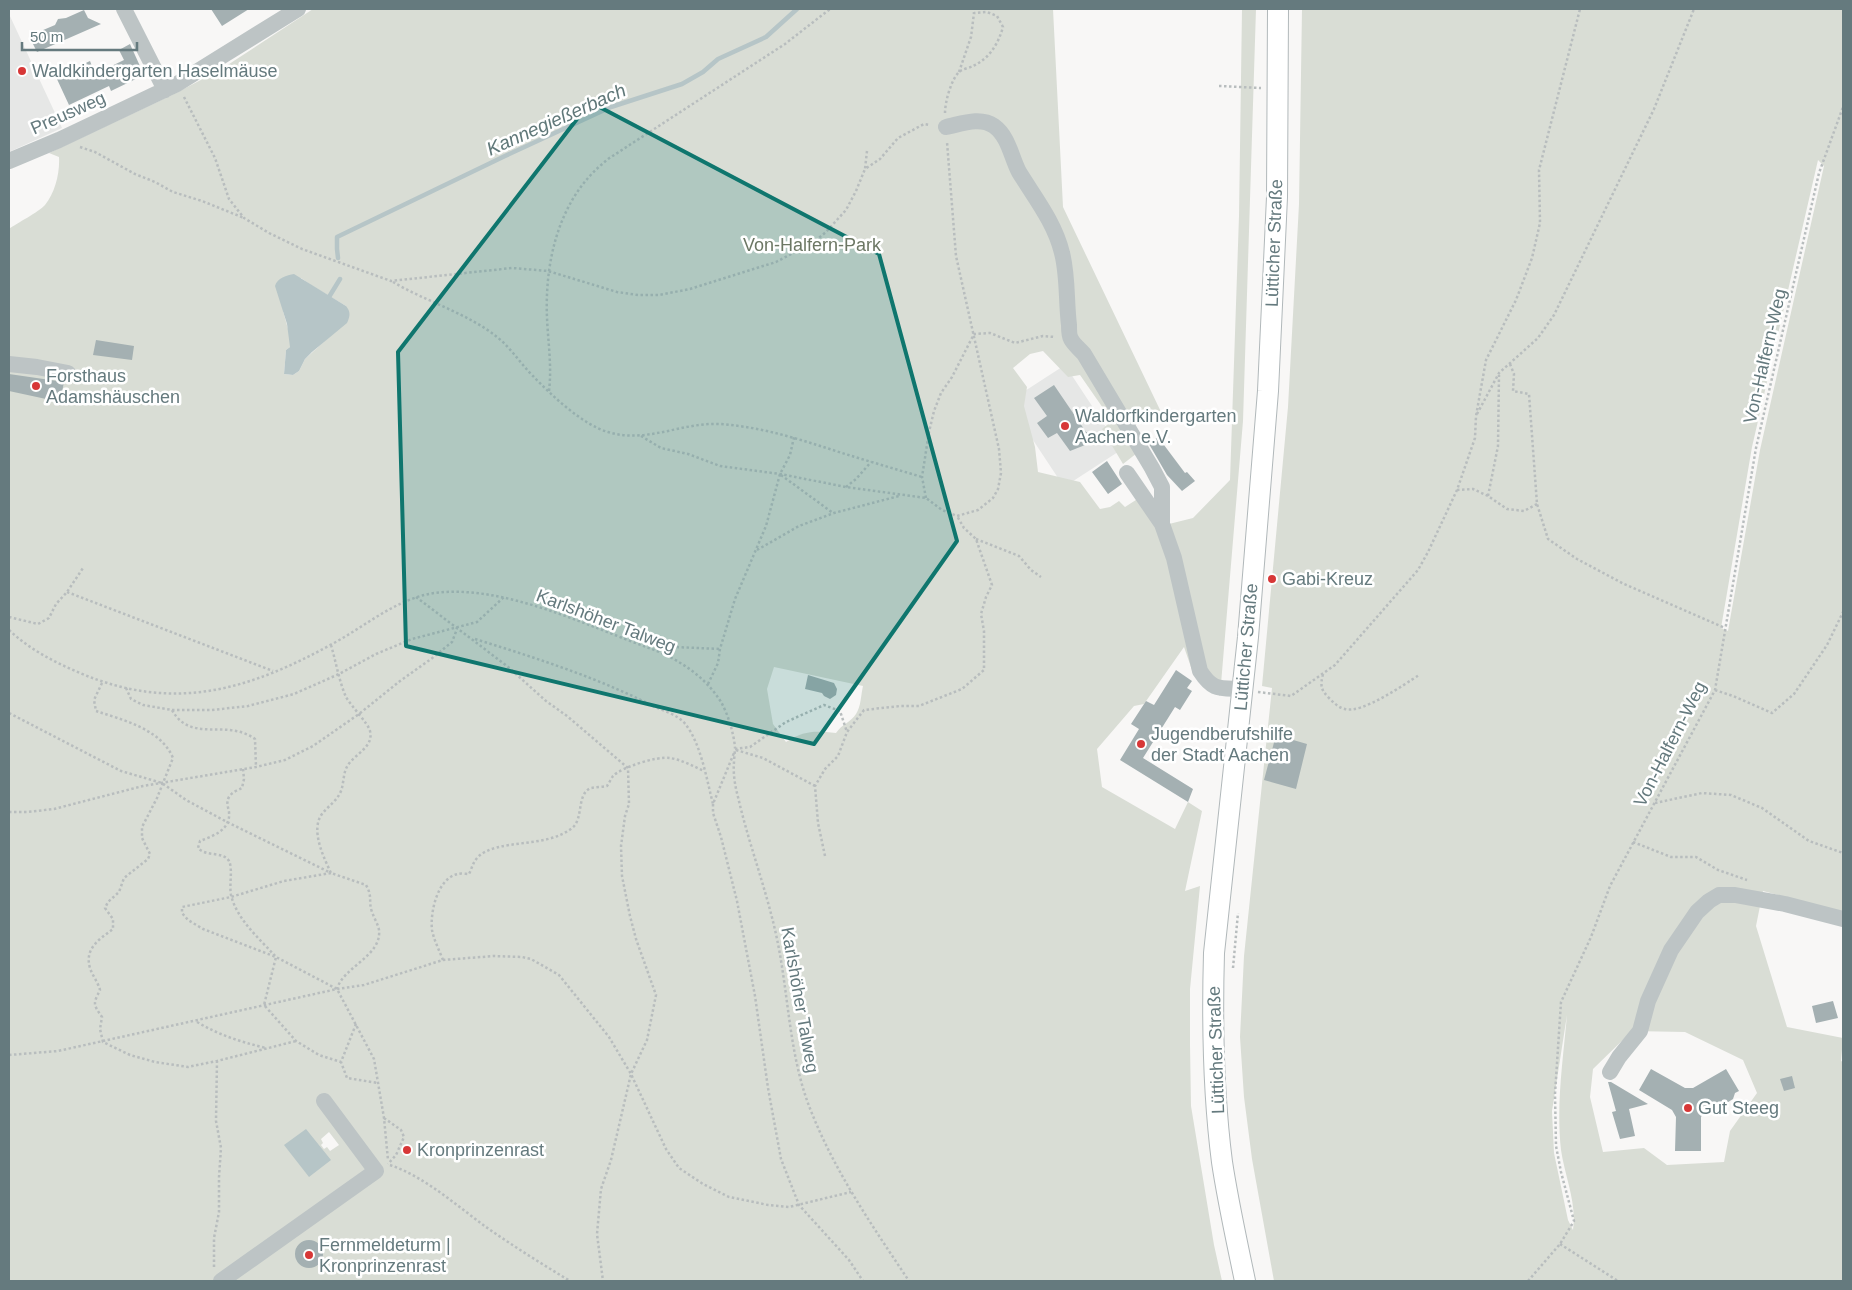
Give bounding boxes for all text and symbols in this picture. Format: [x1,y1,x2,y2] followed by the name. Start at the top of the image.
[22,20,138,52] scale bar
[30,28,63,45] text: 50 m
[32,61,277,81] place label: Waldkindergarten Haselmäuse
[16,65,28,77] marker: Waldkindergarten Haselmäuse
[483,79,629,160] water label: Kannegießerbach
[27,88,109,138] street label: Preusweg
[1262,179,1286,307] street label: Lütticher Straße
[743,235,882,255] park label: Von-Halfern-Park
[1740,287,1790,425] street label: Von-Halfern-Weg
[46,366,180,407] place label: Forsthaus Adamshäuschen
[30,380,42,392] marker: Forsthaus Adamshäuschen
[1075,406,1236,447] place label: Waldorfkindergarten Aachen e.V.
[1059,420,1071,432] marker: Waldorfkindergarten Aachen e.V.
[1282,569,1373,589] place label: Gabi-Kreuz
[1266,573,1278,585] marker: Gabi-Kreuz
[1230,582,1262,712] street label: Lütticher Straße
[533,585,679,657] street label: Karlshöher Talweg
[1630,678,1710,810] street label: Von-Halfern-Weg
[1151,724,1293,765] place label: Jugendberufshilfe der Stadt Aachen
[1135,738,1147,750] marker: Jugendberufshilfe der Stadt Aachen
[777,926,823,1074] street label: Karlshöher Talweg
[1204,986,1228,1114] street label: Lütticher Straße
[1698,1098,1779,1118] place label: Gut Steeg
[1682,1102,1694,1114] marker: Gut Steeg
[417,1140,544,1160] place label: Kronprinzenrast
[401,1144,413,1156] marker: Kronprinzenrast
[319,1235,451,1276] place label: Fernmeldeturm | Kronprinzenrast
[303,1249,315,1261] marker: Fernmeldeturm | Kronprinzenrast

